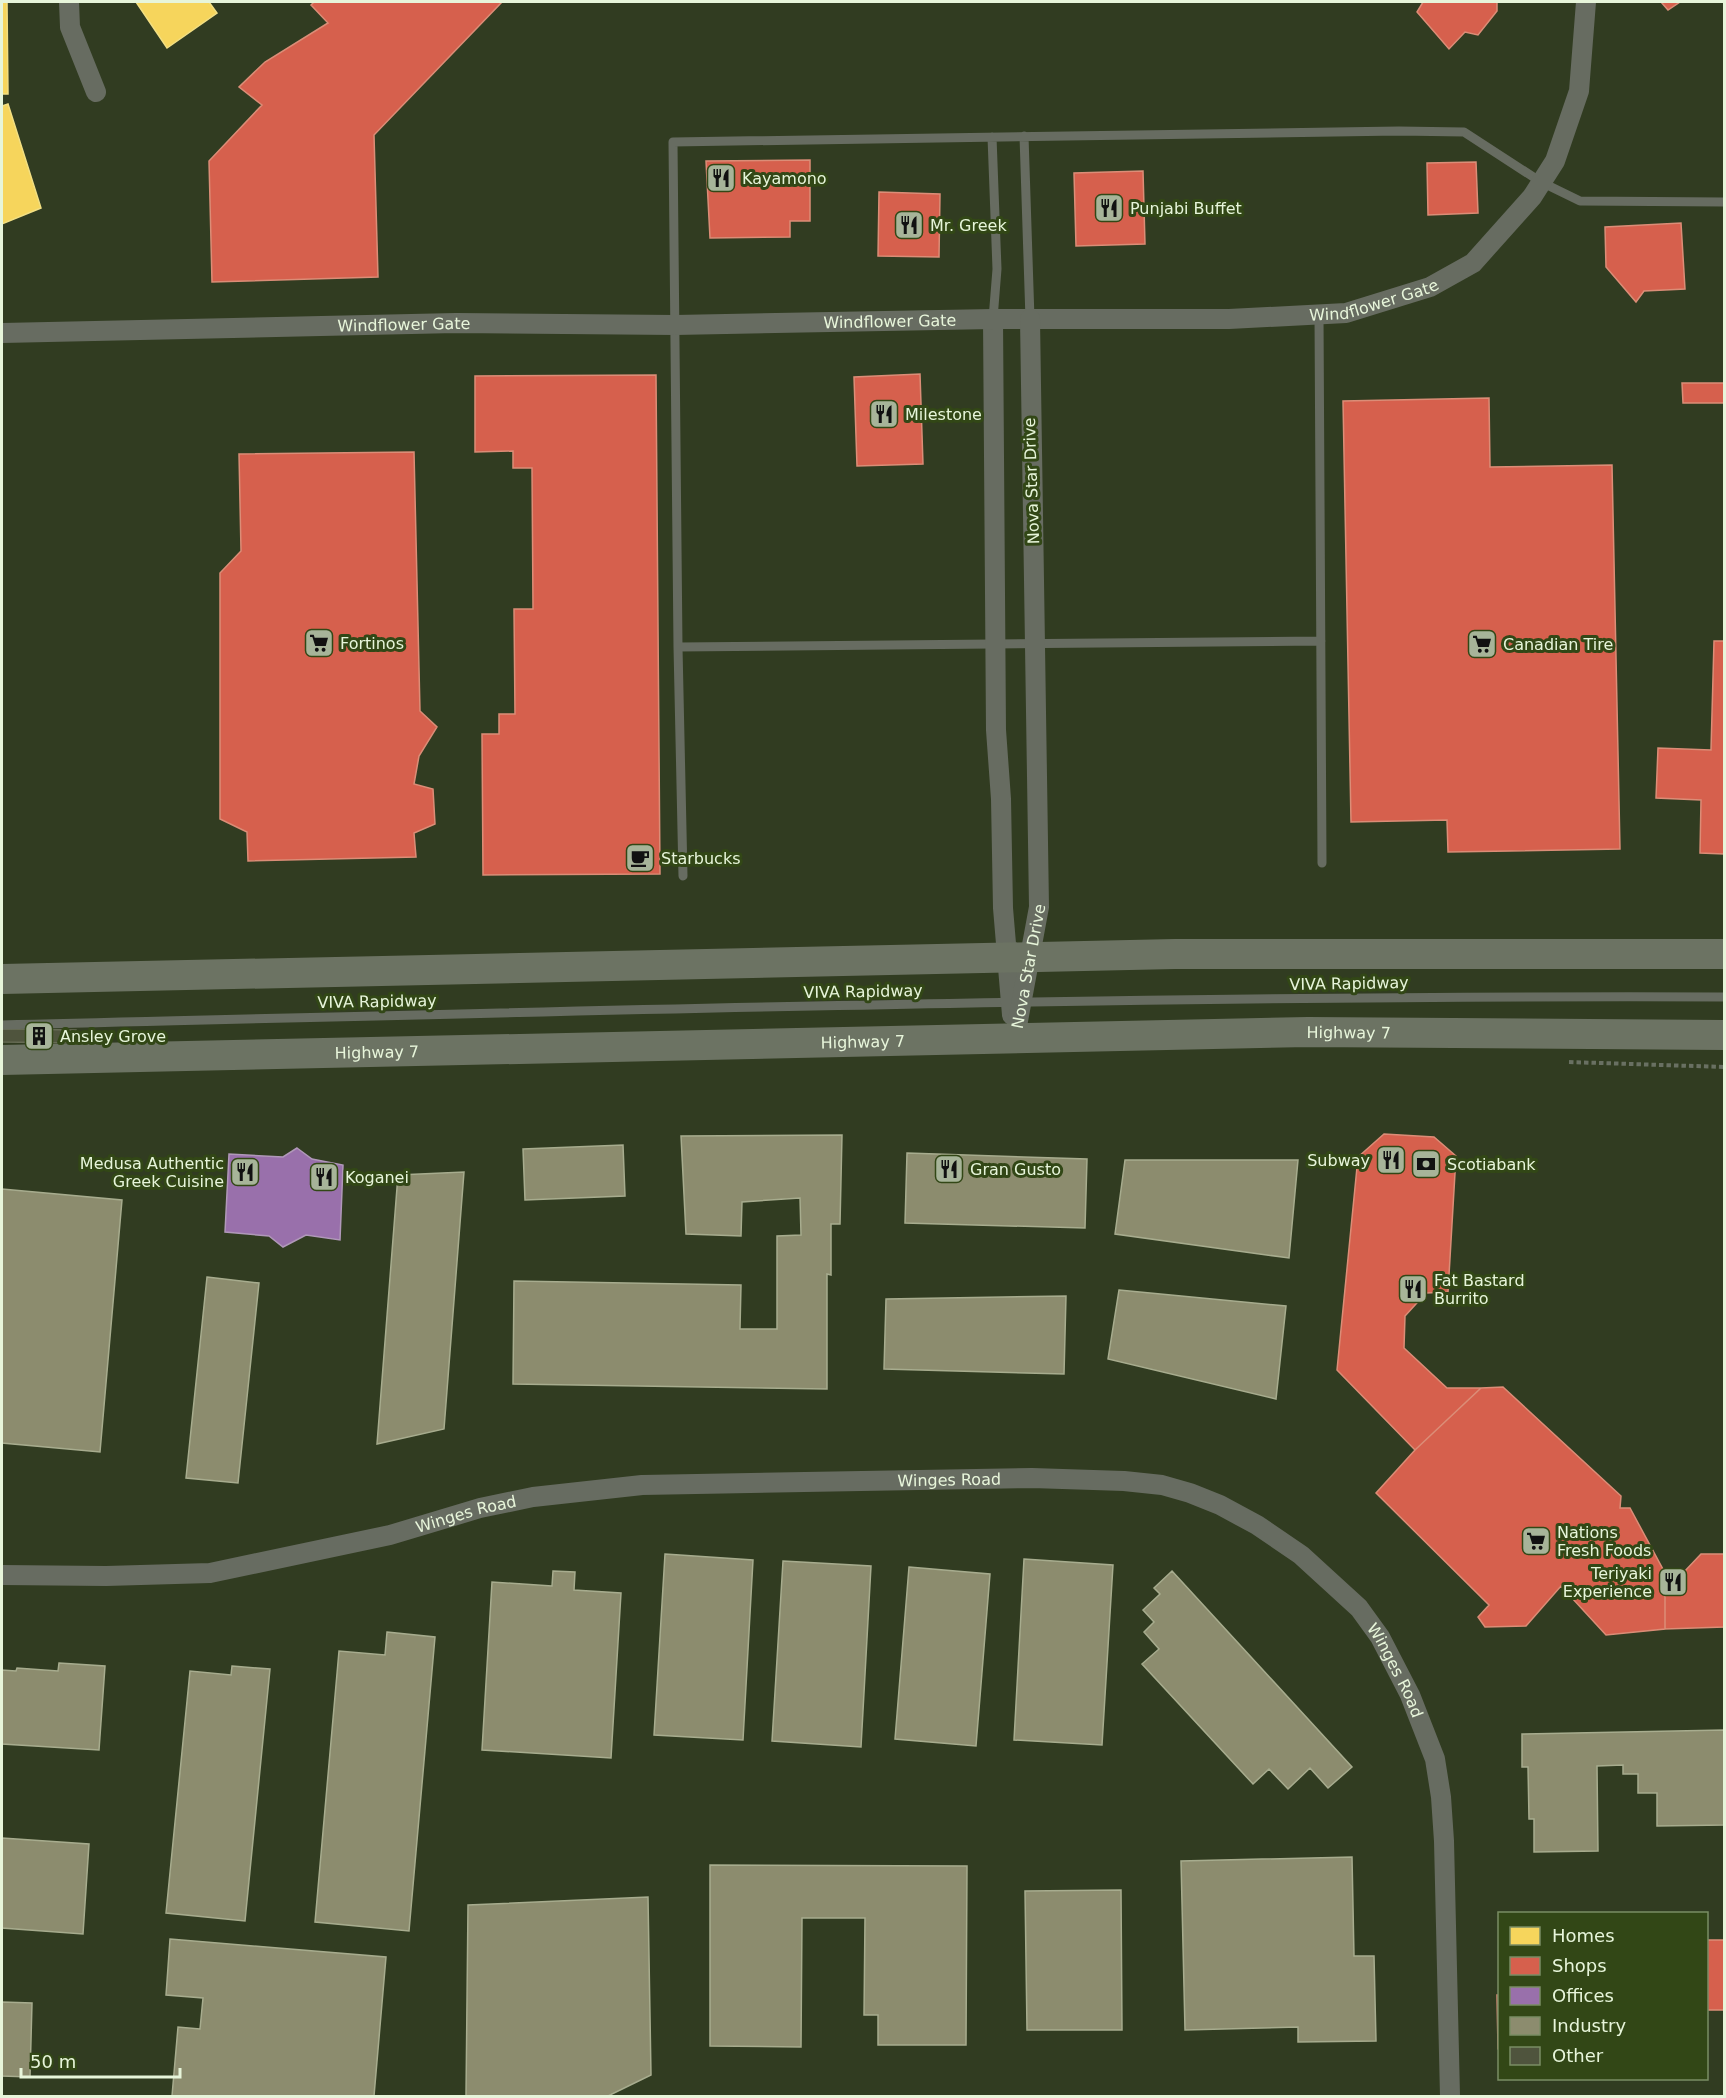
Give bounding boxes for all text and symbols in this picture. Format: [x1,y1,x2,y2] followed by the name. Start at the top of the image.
[705,162,737,194] restaurant icon: Kayamono
[742,169,827,188] place label: Kayamono
[1093,192,1125,224] restaurant icon: Punjabi Buffet
[1130,199,1242,218] place label: Punjabi Buffet
[893,209,925,241] restaurant icon: Mr. Greek
[930,216,1007,235] place label: Mr. Greek
[1309,275,1442,325] street label: Windflower Gate
[823,311,957,332] street label: Windflower Gate
[337,314,470,336] street label: Windflower Gate
[868,398,900,430] restaurant icon: Milestone
[905,405,982,424] place label: Milestone
[1020,417,1043,545] street label: Nova Star Drive
[303,627,335,659] supermarket icon: Fortinos
[1466,628,1498,660] supermarket icon: Canadian Tire
[340,634,404,653] place label: Fortinos
[1503,635,1613,654] place label: Canadian Tire
[624,842,656,874] cafe icon: Starbucks
[661,849,741,868] place label: Starbucks
[1008,902,1049,1030] street label: Nova Star Drive
[1289,973,1409,994] street label: VIVA Rapidway
[803,981,923,1002] street label: VIVA Rapidway
[317,991,437,1012] street label: VIVA Rapidway
[23,1020,55,1052] building icon: Ansley Grove
[1306,1023,1391,1043] street label: Highway 7
[60,1027,166,1046] place label: Ansley Grove
[820,1032,905,1052] street label: Highway 7
[335,1042,419,1063] street label: Highway 7
[1375,1144,1407,1176] restaurant icon: Subway
[1410,1148,1442,1180] bank icon: Scotiabank
[1307,1151,1370,1170] place label: Subway
[933,1153,965,1185] restaurant icon: Gran Gusto
[80,1154,224,1191] place label: Medusa Authentic Greek Cuisine
[1447,1155,1536,1174] place label: Scotiabank
[229,1156,261,1188] restaurant icon: Medusa Authentic Greek Cuisine
[970,1160,1061,1179] place label: Gran Gusto
[308,1161,340,1193] restaurant icon: Koganei
[345,1168,409,1187] place label: Koganei
[1434,1271,1525,1308] place label: Fat Bastard Burrito
[1397,1273,1429,1305] restaurant icon: Fat Bastard Burrito
[897,1470,1001,1490] street label: Winges Road
[413,1492,518,1537] street label: Winges Road
[1557,1523,1651,1560] place label: Nations Fresh Foods
[1520,1525,1552,1557] supermarket icon: Nations Fresh Foods
[1563,1564,1652,1601] place label: Teriyaki Experience
[1657,1566,1689,1598] restaurant icon: Teriyaki Experience
[1363,1620,1427,1720] street label: Winges Road
[1498,1912,1708,2080] legend
[1552,1925,1615,1946] text: Homes
[1552,1955,1607,1976] text: Shops
[1552,1985,1614,2006] text: Offices
[1552,2015,1626,2036] text: Industry
[21,2041,180,2079] scale bar
[1552,2045,1604,2066] text: Other
[30,2051,76,2072] text: 50 m

